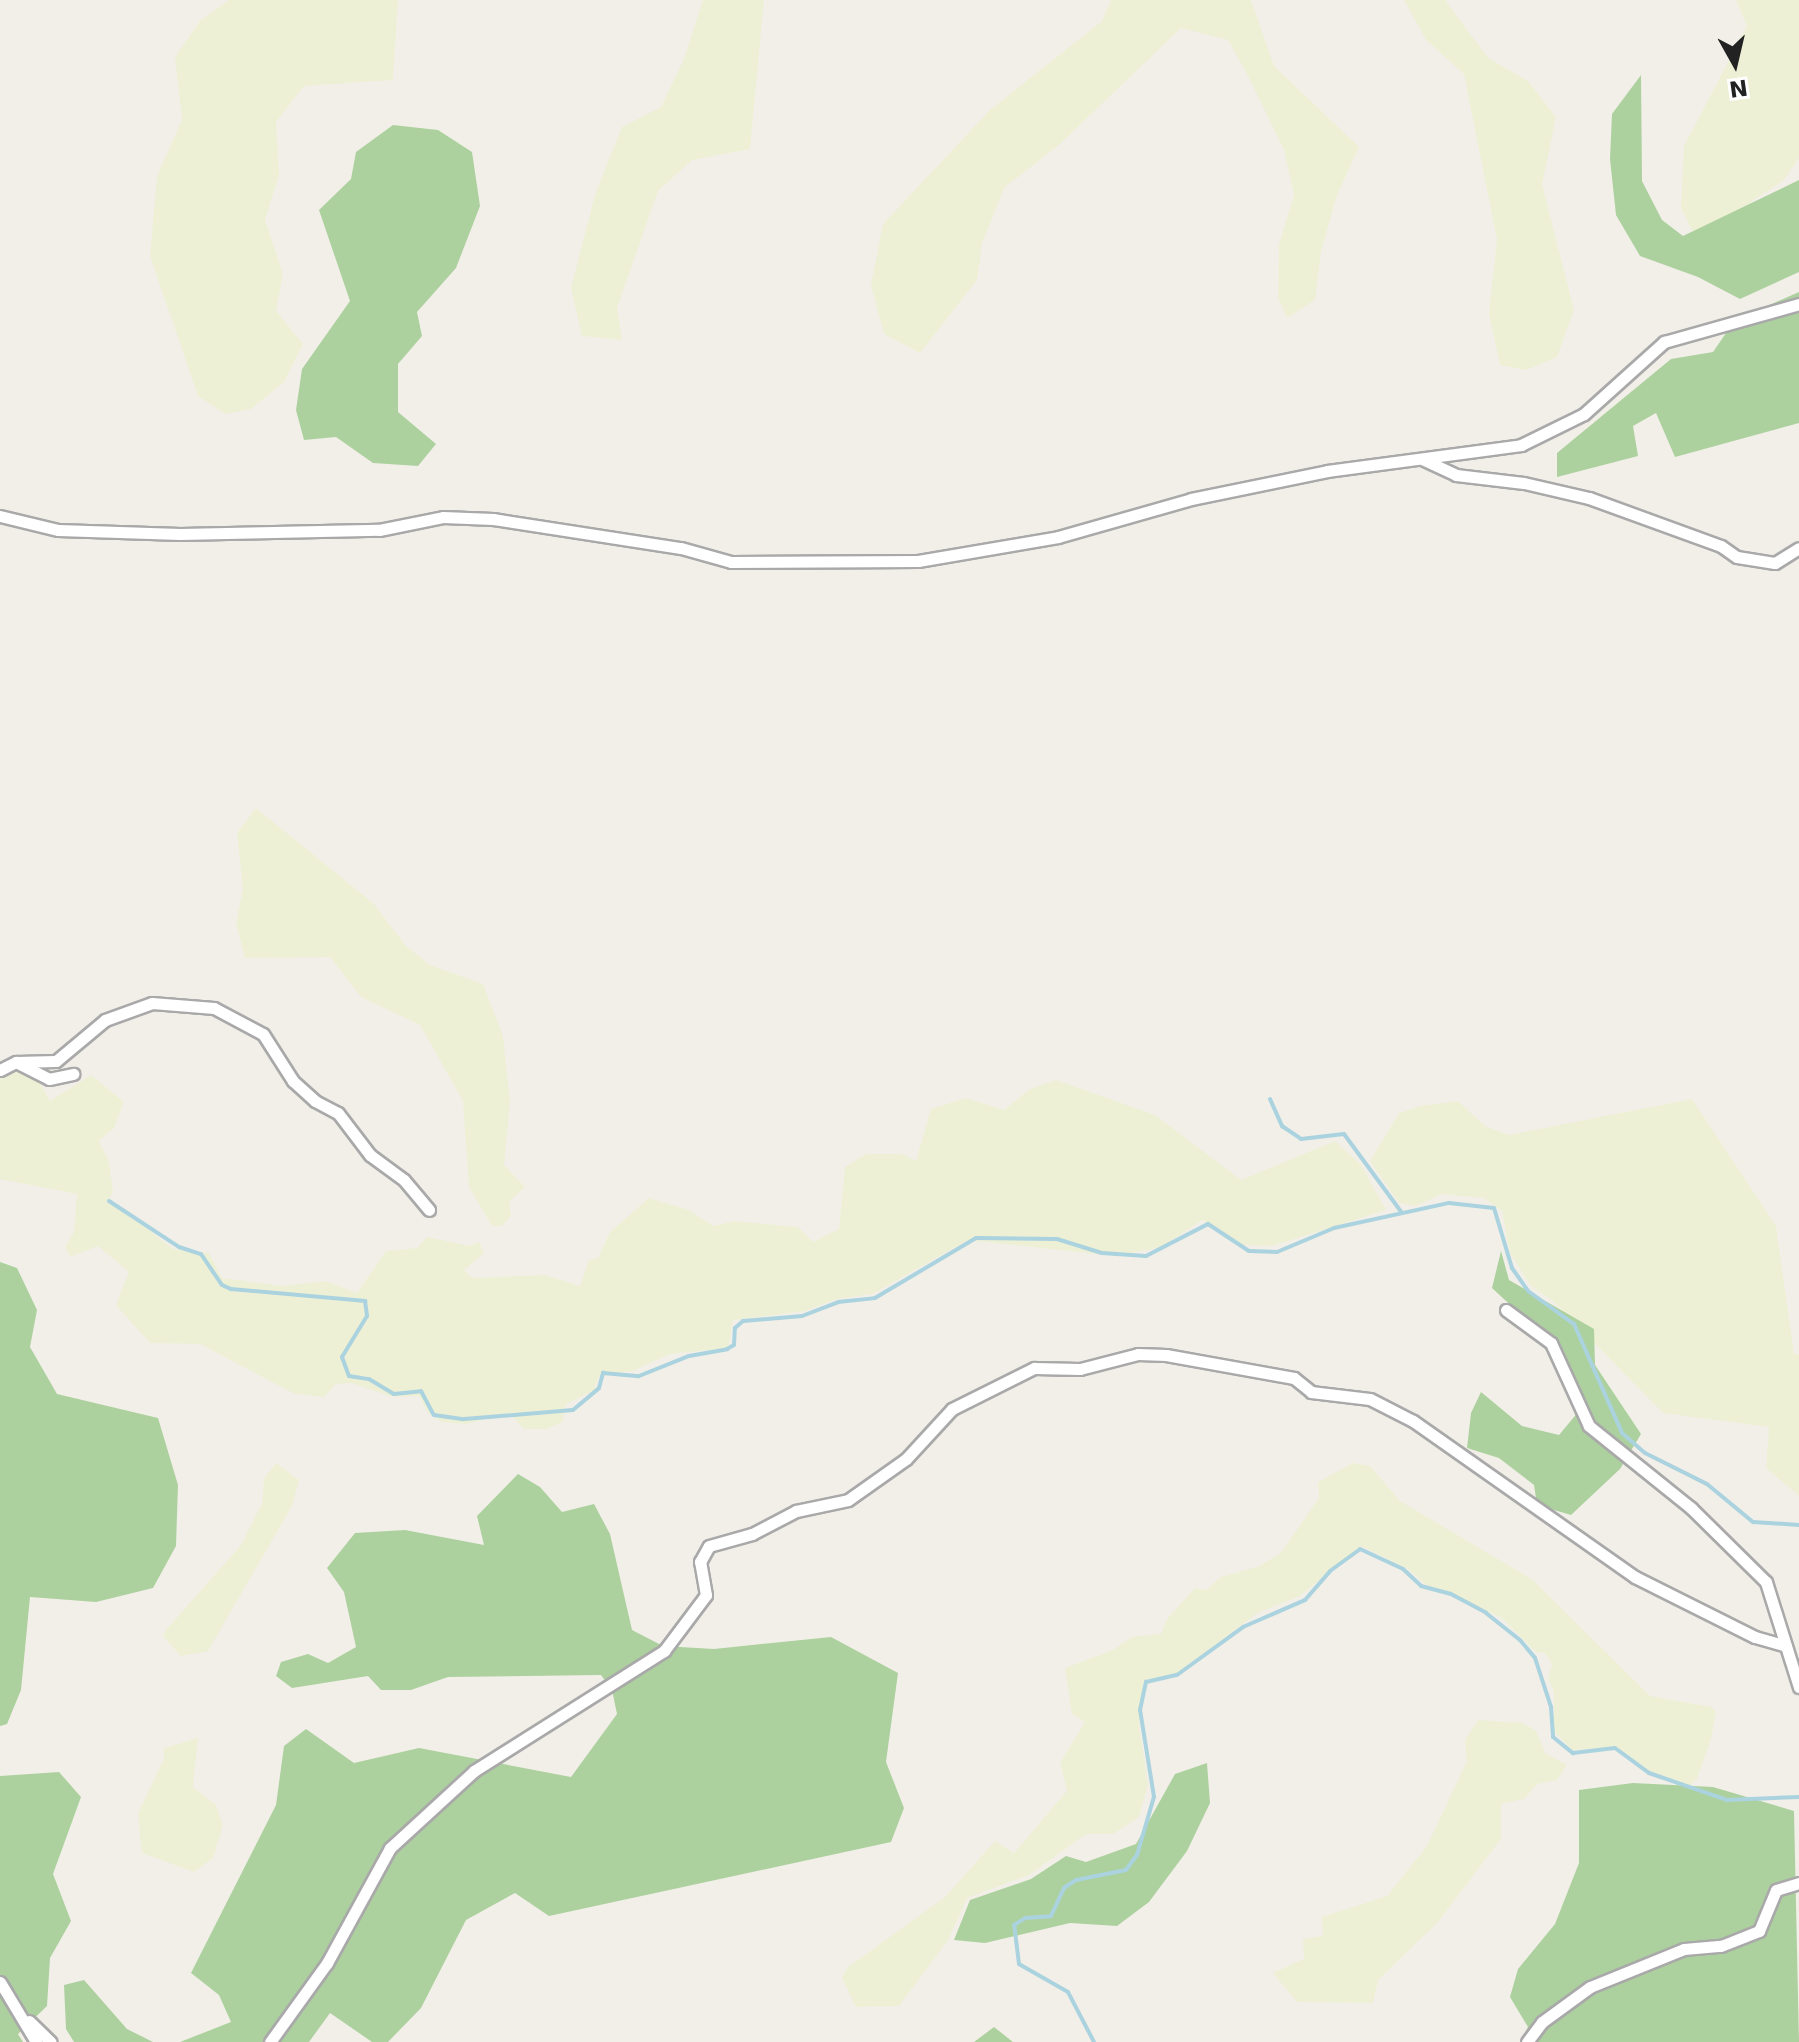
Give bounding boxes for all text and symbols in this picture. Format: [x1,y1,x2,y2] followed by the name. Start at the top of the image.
[1695,24,1775,104] north arrow
[1728,75,1749,102] text: N

